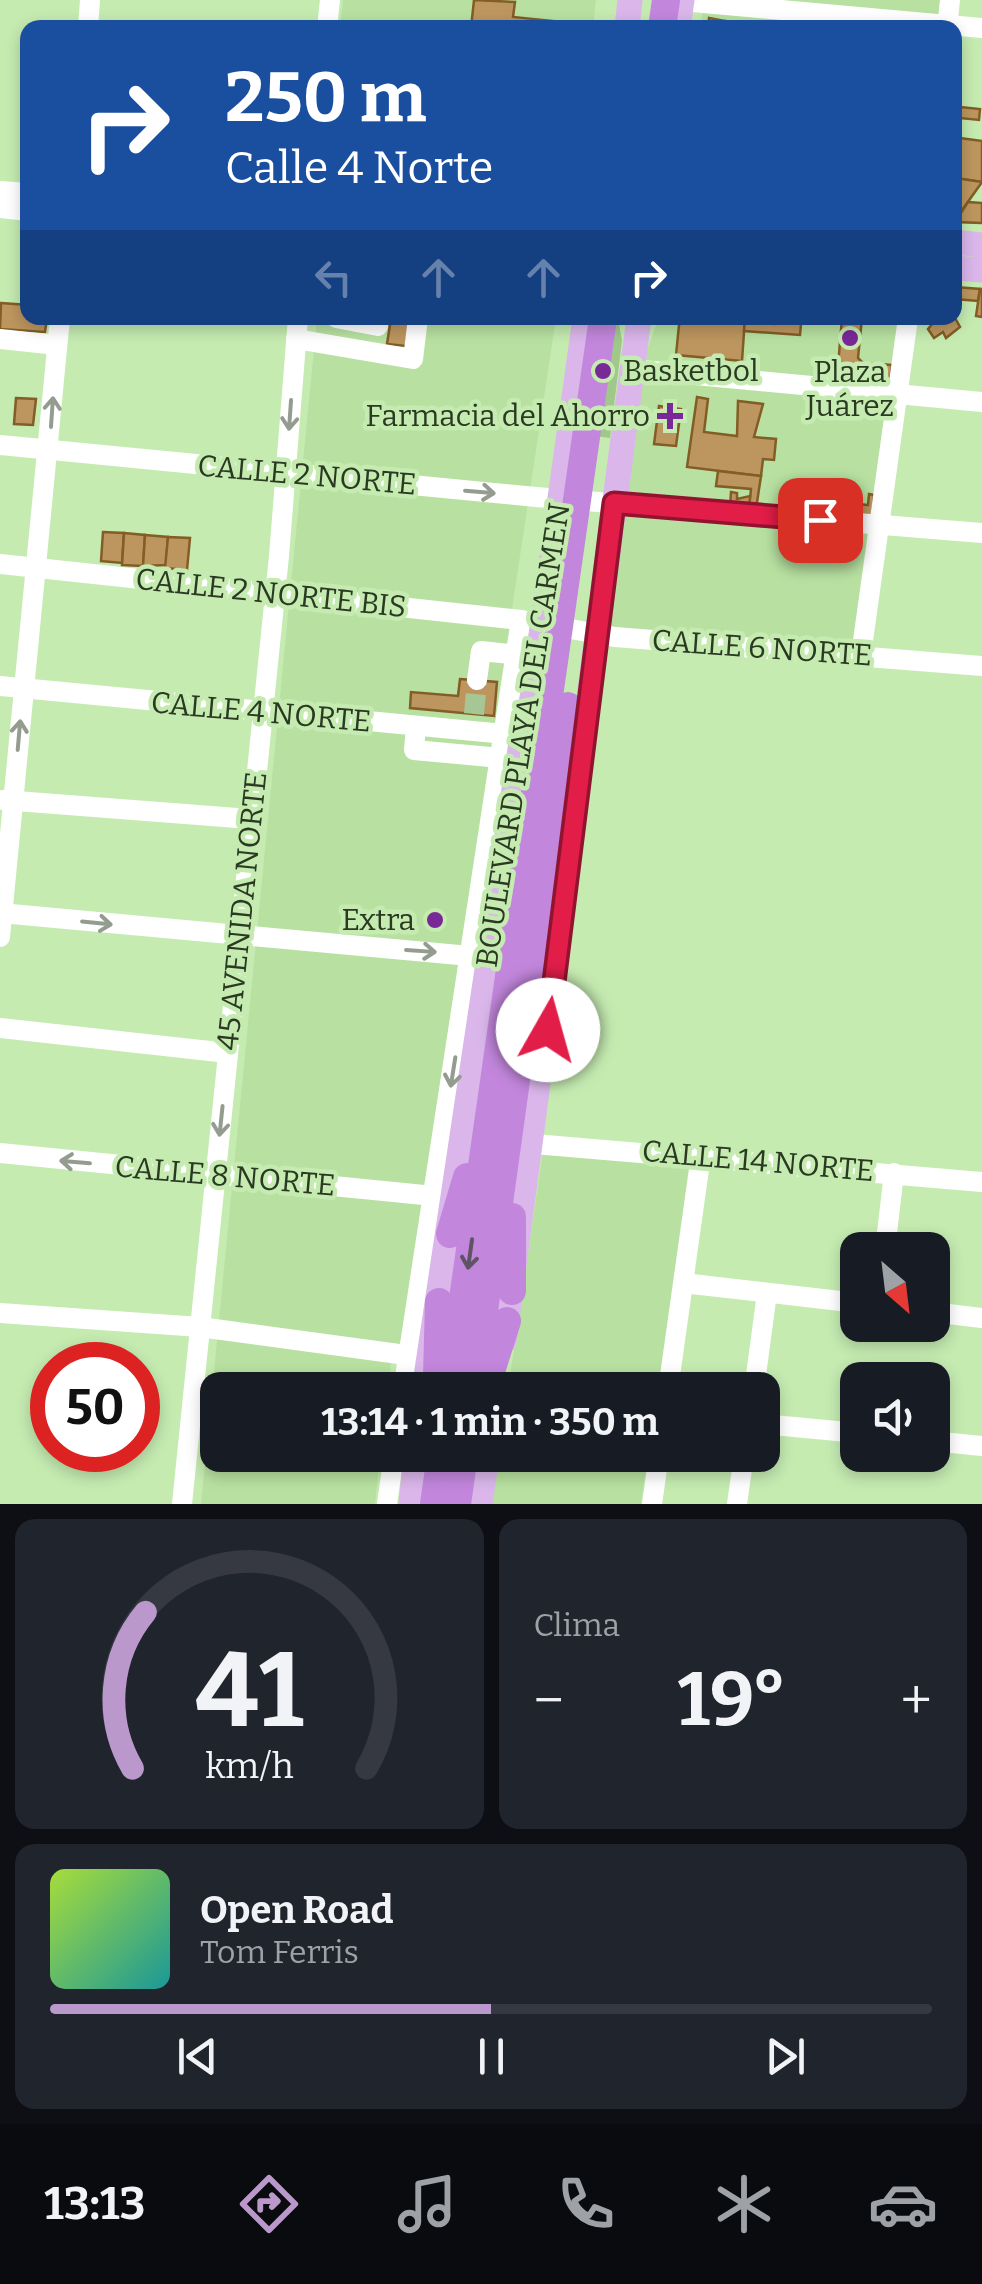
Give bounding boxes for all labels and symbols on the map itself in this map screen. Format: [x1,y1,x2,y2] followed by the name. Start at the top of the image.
[839,327,861,349] marker: Plaza Juárez
[623,353,759,389] place label: Basketbol
[805,354,894,424] place label: Plaza Juárez
[592,360,614,382] marker: Basketbol
[43,396,62,429] one-way arrow
[280,398,299,430] one-way arrow
[366,398,650,434] place label: Farmacia del Ahorro
[659,405,681,427] marker: Farmacia del Ahorro
[196,448,418,502] street label: CALLE 2 NORTE
[778,478,863,563] pin
[464,482,496,501] one-way arrow
[468,500,578,970] street label: BOULEVARD PLAYA DEL CARMEN
[134,561,408,625] street label: CALLE 2 NORTE BIS
[651,622,873,674] street label: CALLE 6 NORTE
[150,684,372,740] street label: CALLE 4 NORTE
[10,720,29,752] one-way arrow
[209,770,275,1052] street label: 45 AVENIDA NORTE
[341,902,415,938] place label: Extra
[424,909,446,931] marker: Extra
[80,914,113,933] one-way arrow
[404,942,436,961] one-way arrow
[496,978,600,1082] position arrow
[443,1056,461,1088] one-way arrow
[212,1105,231,1137] one-way arrow
[640,1133,876,1189] street label: CALLE 14 NORTE
[113,1148,337,1204] street label: CALLE 8 NORTE
[59,1153,91,1172] one-way arrow
[840,1232,950,1342] north arrow
[460,1237,478,1270] one-way arrow
[30,1342,160,1472] speed limit sign: 50

